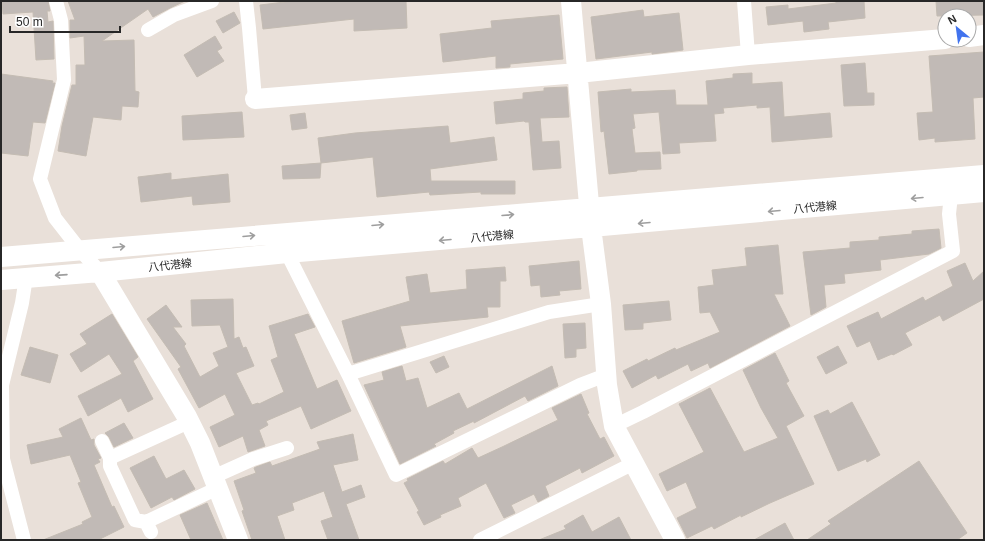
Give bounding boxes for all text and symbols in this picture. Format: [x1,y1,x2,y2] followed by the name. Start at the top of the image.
[10,8,120,34] scale bar
[937,8,977,48] north arrow
[946,12,959,26] text: N
[16,15,43,29] text: 50 m
[911,194,924,201] one-way arrow
[793,199,837,215] street label: 八代港線
[768,207,781,214] one-way arrow
[501,211,514,218] one-way arrow
[638,219,651,226] one-way arrow
[371,222,384,229] one-way arrow
[470,228,514,244] street label: 八代港線
[242,232,255,239] one-way arrow
[439,236,452,243] one-way arrow
[112,243,125,250] one-way arrow
[147,257,193,273] street label: 八代港線
[55,271,68,278] one-way arrow

